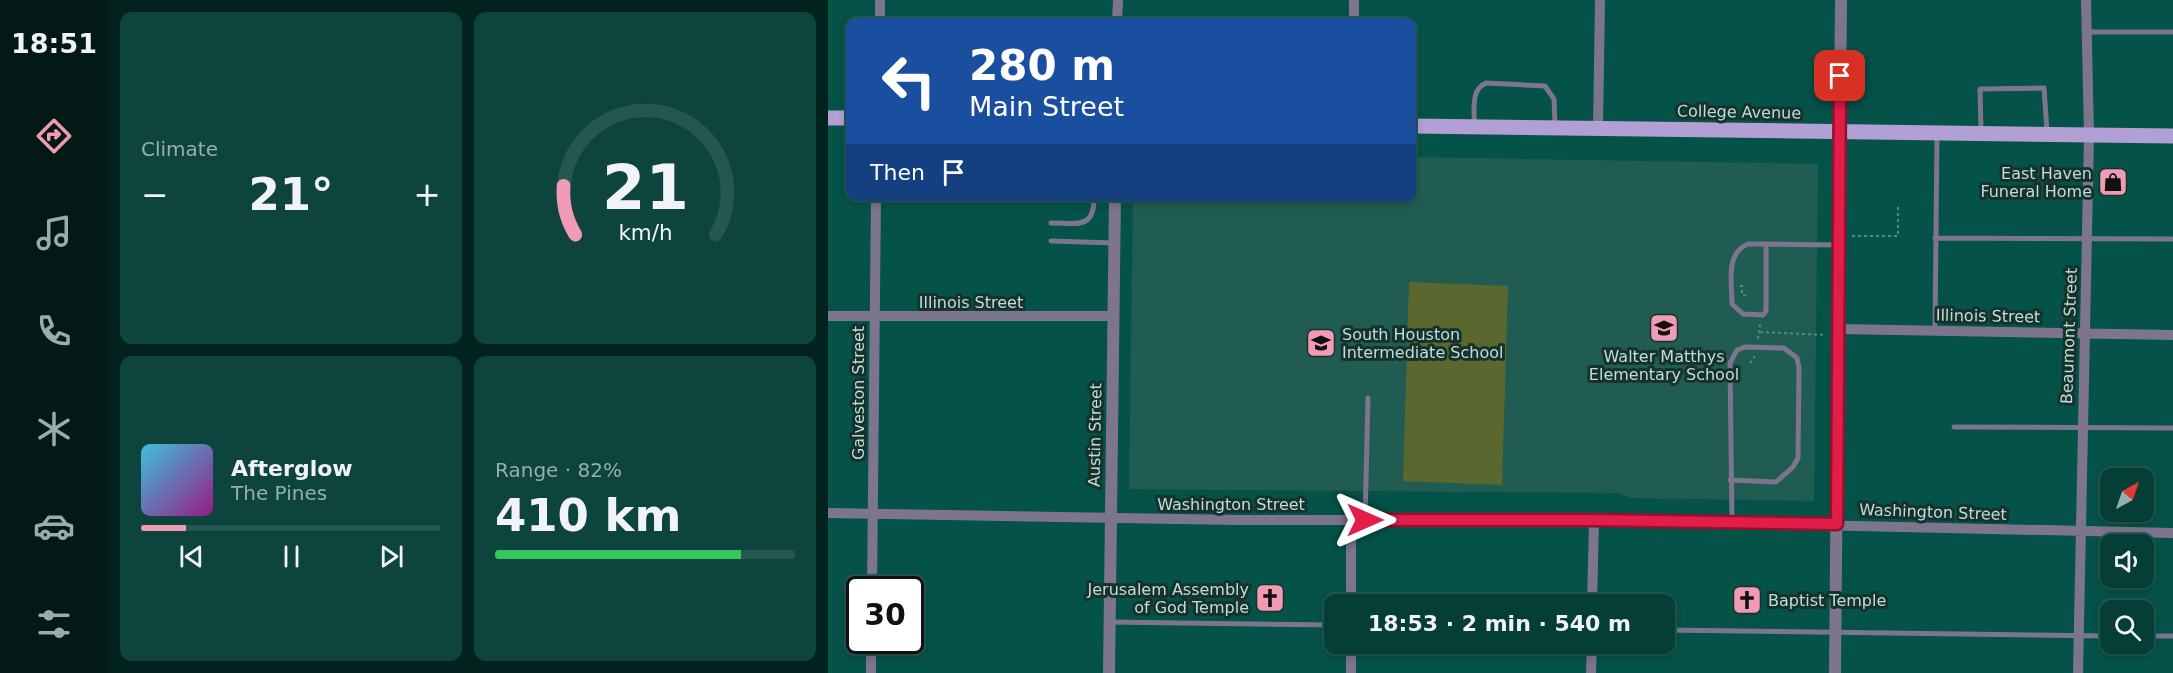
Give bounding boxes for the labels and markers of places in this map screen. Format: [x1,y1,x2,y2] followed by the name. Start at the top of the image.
[1814,50,1865,101] pin
[1980,164,2092,201] place label: East Haven Funeral Home
[2097,166,2129,198] shop icon: East Haven Funeral Home
[1648,312,1680,344] school or university icon: Walter Matthys Elementary School
[1342,325,1503,362] place label: South Houston Intermediate School
[1305,327,1337,359] school or university icon: South Houston Intermediate School
[1589,347,1739,384] place label: Walter Matthys Elementary School
[1087,580,1249,617] place label: Jerusalem Assembly of God Temple
[1254,582,1286,614] church icon: Jerusalem Assembly of God Temple
[1731,584,1763,616] church icon: Baptist Temple
[1768,591,1886,610] place label: Baptist Temple

